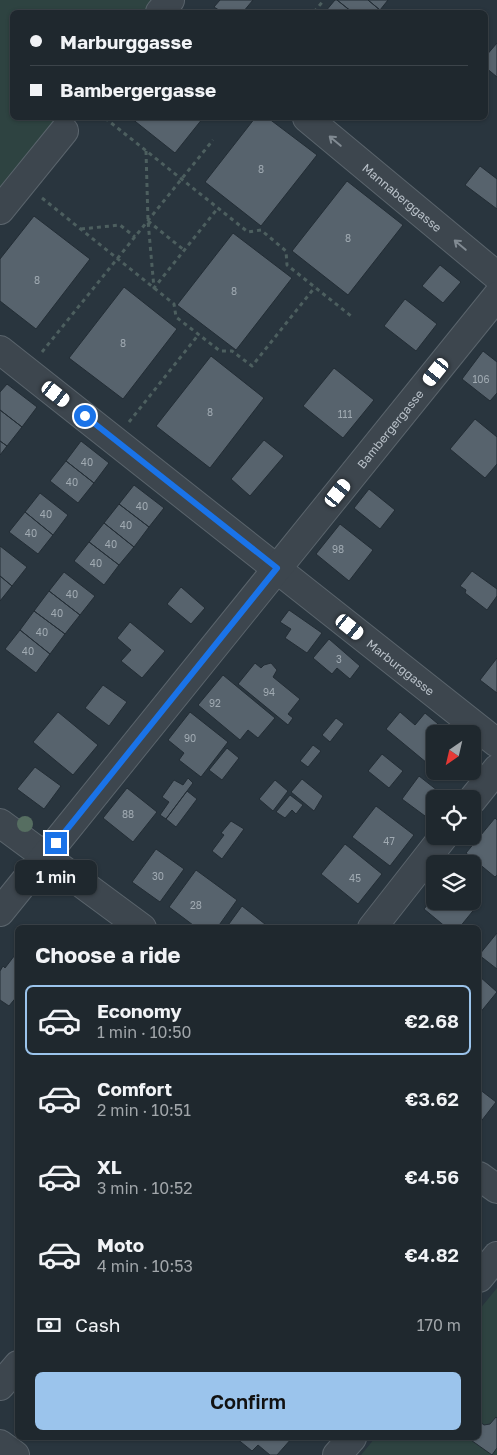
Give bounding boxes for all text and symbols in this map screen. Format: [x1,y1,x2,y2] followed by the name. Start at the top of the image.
[60,30,192,53] text: Marburggasse
[60,78,216,101] text: Bambergergasse
[329,135,342,146] one-way arrow
[360,160,445,235] street label: Mannaberggasse
[258,163,264,175] house number: 8
[345,232,351,244] house number: 8
[453,239,466,251] one-way arrow
[34,274,40,286] house number: 8
[231,285,237,297] house number: 8
[120,337,126,349] house number: 8
[420,356,451,388] car
[472,373,490,385] house number: 106
[39,379,72,409] car
[354,386,426,471] street label: Bambergergasse
[74,405,96,427] route start
[207,406,213,418] house number: 8
[338,408,352,420] house number: 111
[81,456,93,468] house number: 40
[66,476,78,488] house number: 40
[322,477,353,509] car
[136,500,148,512] house number: 40
[40,508,52,520] house number: 40
[120,519,132,531] house number: 40
[25,527,37,539] house number: 40
[105,538,117,550] house number: 40
[332,543,344,555] house number: 98
[90,557,102,569] house number: 40
[66,588,78,600] house number: 40
[51,607,63,619] house number: 40
[333,612,366,642] car
[36,626,48,638] house number: 40
[364,636,438,698] street label: Marburggasse
[22,645,34,657] house number: 40
[336,653,342,665] house number: 3
[263,686,275,698] house number: 94
[209,697,221,709] house number: 92
[426,725,481,780] north arrow
[426,725,481,910] map controls
[184,732,196,744] house number: 90
[426,790,481,845] button: locate
[122,808,134,820] house number: 88
[45,832,67,854] route end
[383,835,395,847] house number: 47
[426,855,481,910] button: layers
[15,860,97,896] callout: 1 min
[36,867,76,887] text: 1 min
[152,870,164,882] house number: 30
[349,872,361,884] house number: 45
[190,899,202,911] house number: 28
[35,941,181,968] text: Choose a ride
[37,998,82,1043] icon: car
[97,999,182,1022] text: Economy
[405,1009,459,1032] text: €2.68
[97,1022,192,1042] text: 1 min · 10:50
[37,1076,82,1121] icon: car
[97,1077,172,1100] text: Comfort
[405,1087,459,1110] text: €3.62
[97,1100,191,1120] text: 2 min · 10:51
[37,1154,82,1199] icon: car
[97,1155,122,1178] text: XL
[405,1165,459,1188] text: €4.56
[97,1178,193,1198] text: 3 min · 10:52
[37,1232,82,1277] icon: car
[97,1233,144,1256] text: Moto
[405,1243,459,1266] text: €4.82
[97,1256,193,1276] text: 4 min · 10:53
[35,1311,63,1339] icon: cash
[75,1313,120,1336] text: Cash
[417,1315,461,1335] text: 170 m
[35,1372,461,1430] button: Confirm

